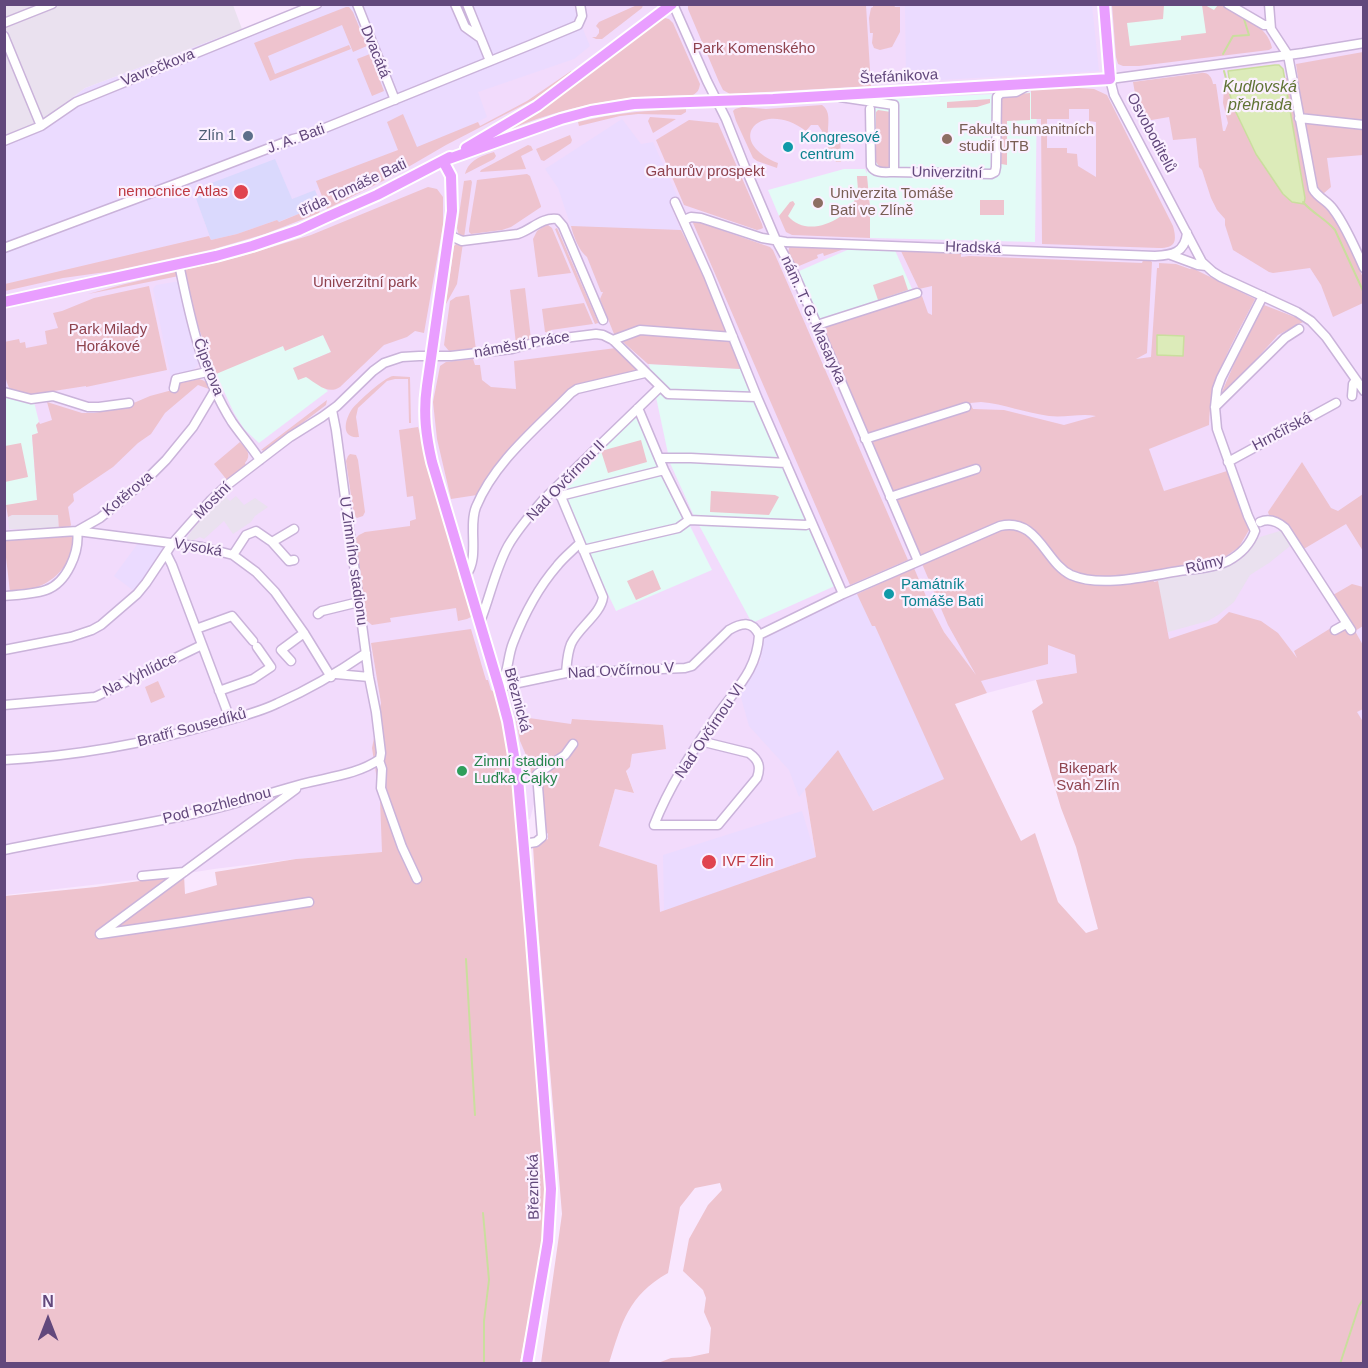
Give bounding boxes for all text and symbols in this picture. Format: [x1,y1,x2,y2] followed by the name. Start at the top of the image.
[356,23,394,81] street label: Dvacátá
[693,40,815,58] park label: Park Komenského
[119,45,197,91] street label: Vavrečkova
[859,66,939,88] street label: Štefánikova
[1223,78,1297,116] water label: Kudlovská přehrada
[1123,90,1179,176] street label: Osvoboditelů
[265,120,327,158] street label: J. A. Bati
[959,121,1094,156] place label: Fakulta humanitních studií UTB
[198,127,236,145] place label: Zlín 1
[241,129,255,143] marker: Zlín 1
[800,129,880,164] place label: Kongresové centrum
[940,132,954,146] marker: Fakulta humanitních studií UTB
[781,140,795,154] marker: Kongresové centrum
[296,155,410,221] street label: třída Tomáše Bati
[645,163,765,181] park label: Gahurův prospekt
[911,163,983,183] street label: Univerzitní
[118,183,228,201] place label: nemocnice Atlas
[232,183,250,201] marker: nemocnice Atlas
[830,185,953,220] place label: Univerzita Tomáše Bati ve Zlíně
[811,196,825,210] marker: Univerzita Tomáše Bati ve Zlíně
[945,238,1001,258] street label: Hradská
[777,253,849,387] street label: nám. T. G. Masaryka
[313,274,417,292] park label: Univerzitní park
[69,321,147,356] park label: Park Milady Horákové
[473,328,571,362] street label: náměstí Práce
[189,336,227,398] street label: Čiperova
[1249,409,1315,455] street label: Hrnčířská
[523,437,609,525] street label: Nad Ovčírnou II
[99,468,157,520] street label: Kotěrova
[191,479,235,523] street label: Mostní
[335,495,371,627] street label: U Zimního stadionu
[172,535,224,561] street label: Vysoká
[1184,552,1226,578] street label: Růmy
[901,576,984,611] place label: Památník Tomáše Bati
[882,587,896,601] marker: Památník Tomáše Bati
[100,649,180,701] street label: Na Vyhlídce
[567,659,675,683] street label: Nad Ovčírnou V
[500,666,534,734] street label: Březnická
[672,680,748,782] street label: Nad Ovčírnou VI
[136,705,248,751] street label: Bratří Sousedíků
[474,753,564,788] place label: Zimní stadion Luďka Čajky
[1056,760,1120,795] park label: Bikepark Svah Zlín
[455,764,469,778] marker: Zimní stadion Luďka Čajky
[161,784,273,828] street label: Pod Rozhlednou
[700,853,718,871] marker: IVF Zlin
[722,853,774,871] place label: IVF Zlin
[524,1154,544,1220] street label: Březnická
[18,1290,78,1350] north arrow
[42,1293,54,1310] text: N

